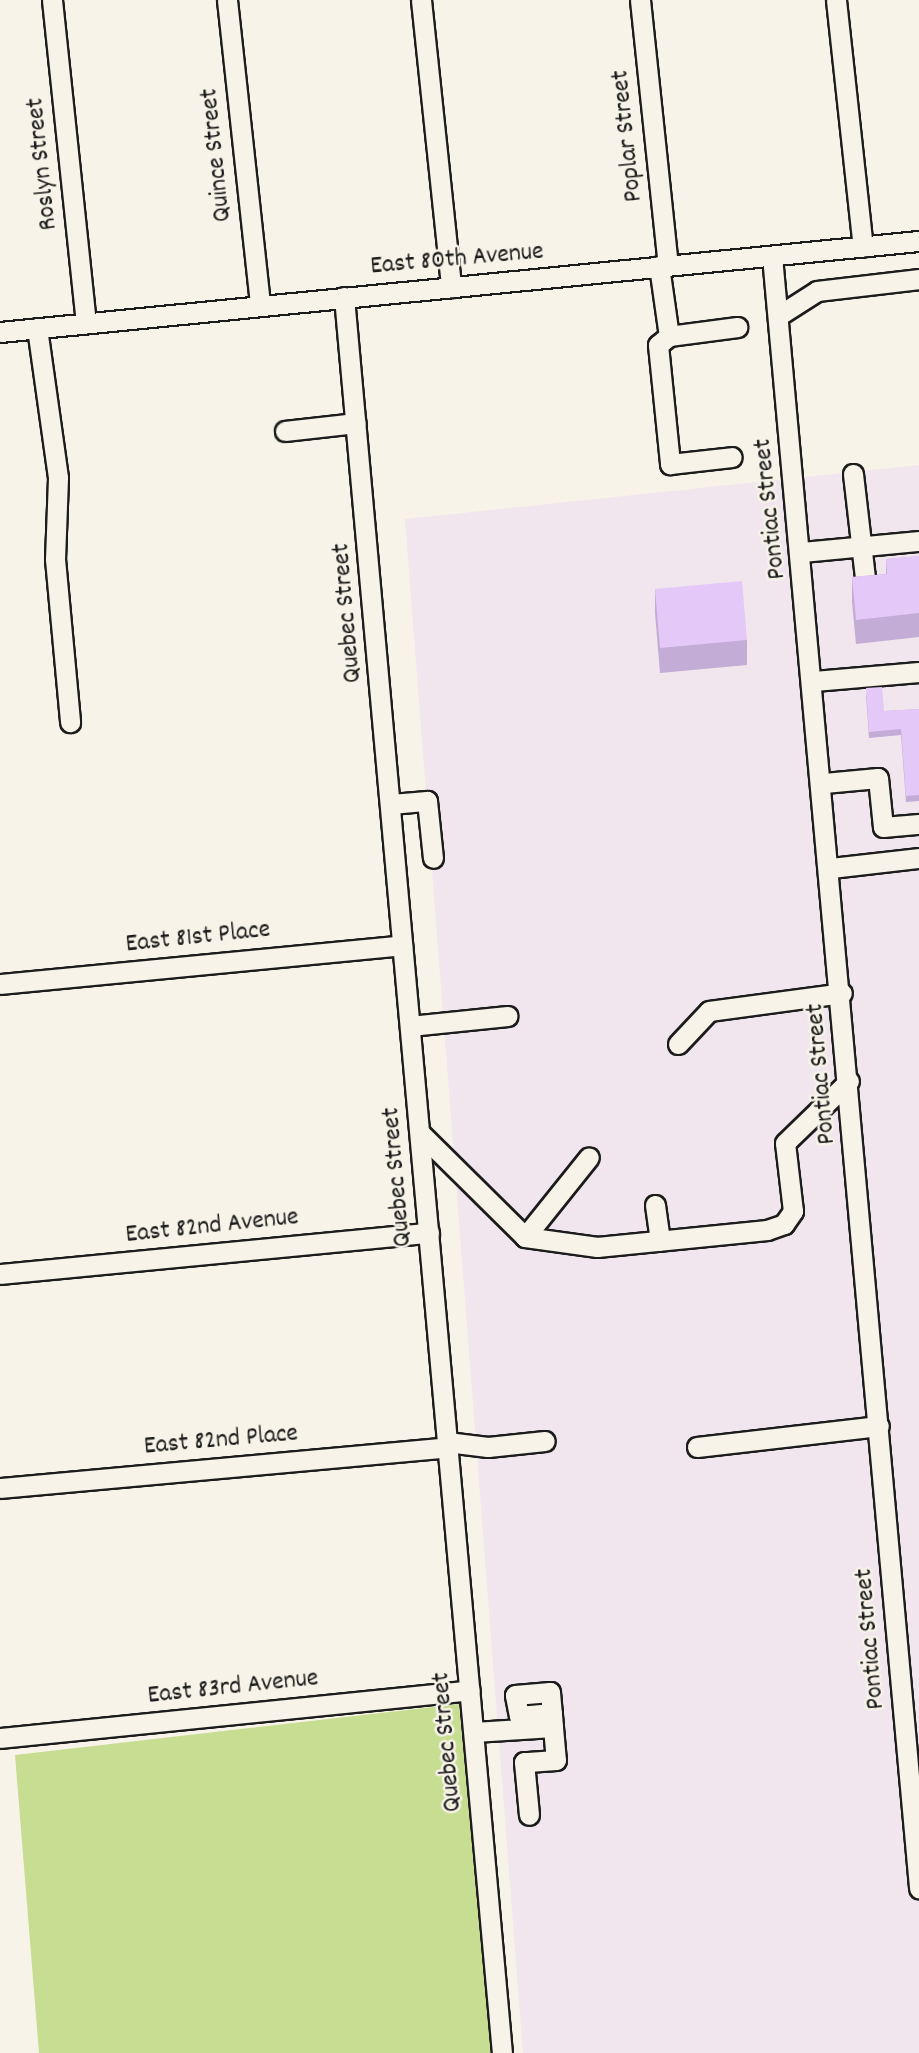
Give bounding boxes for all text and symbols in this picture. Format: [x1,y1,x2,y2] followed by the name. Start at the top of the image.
[606,68,650,204] street label: Poplar Street
[194,87,240,223] street label: Quince Street
[21,96,65,232] street label: Roslyn Street
[369,237,545,283] street label: East 80th Avenue
[748,437,794,581] street label: Pontiac Street
[326,542,370,684] street label: Quebec Street
[124,915,272,961] street label: East 81st Place
[800,1002,844,1146] street label: Pontiac Street
[376,1106,420,1248] street label: Quebec Street
[124,1202,300,1252] street label: East 82nd Avenue
[143,1419,299,1463] street label: East 82nd Place
[849,1567,893,1711] street label: Pontiac Street
[146,1664,320,1712] street label: East 83rd Avenue
[426,1671,470,1813] street label: Quebec Street

